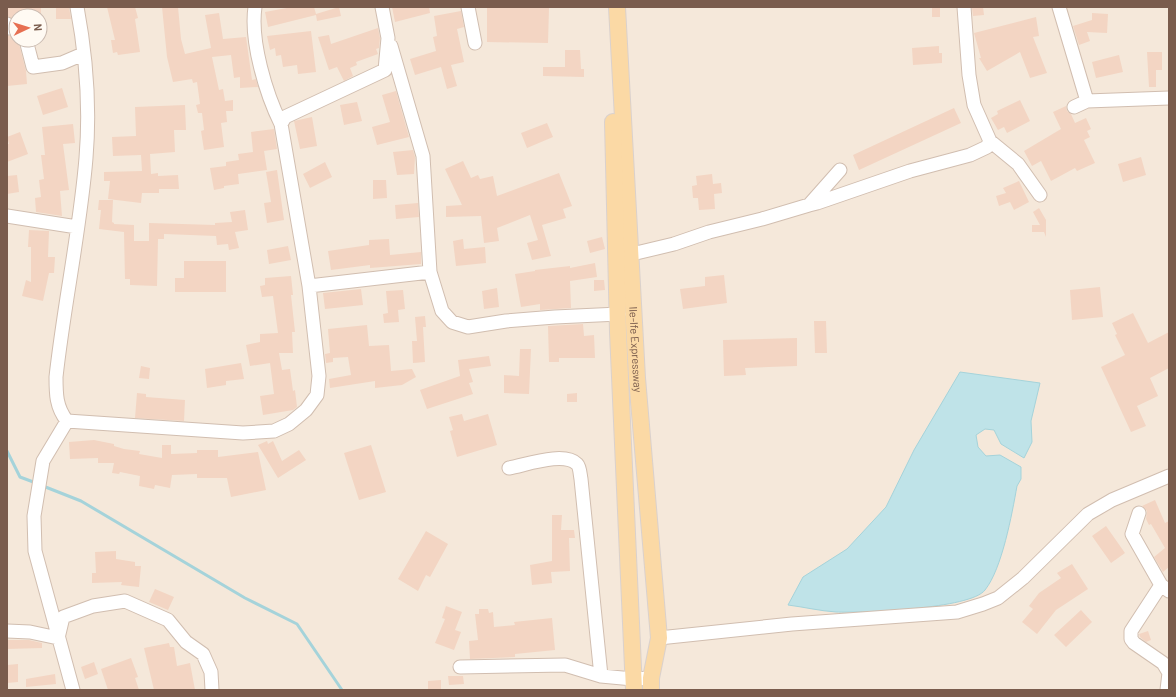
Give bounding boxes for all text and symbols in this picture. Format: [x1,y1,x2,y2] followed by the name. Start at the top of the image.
[8,8,48,48] north arrow
[32,23,45,31] text: N
[627,306,645,393] street label: Ile-Ife Expressway

